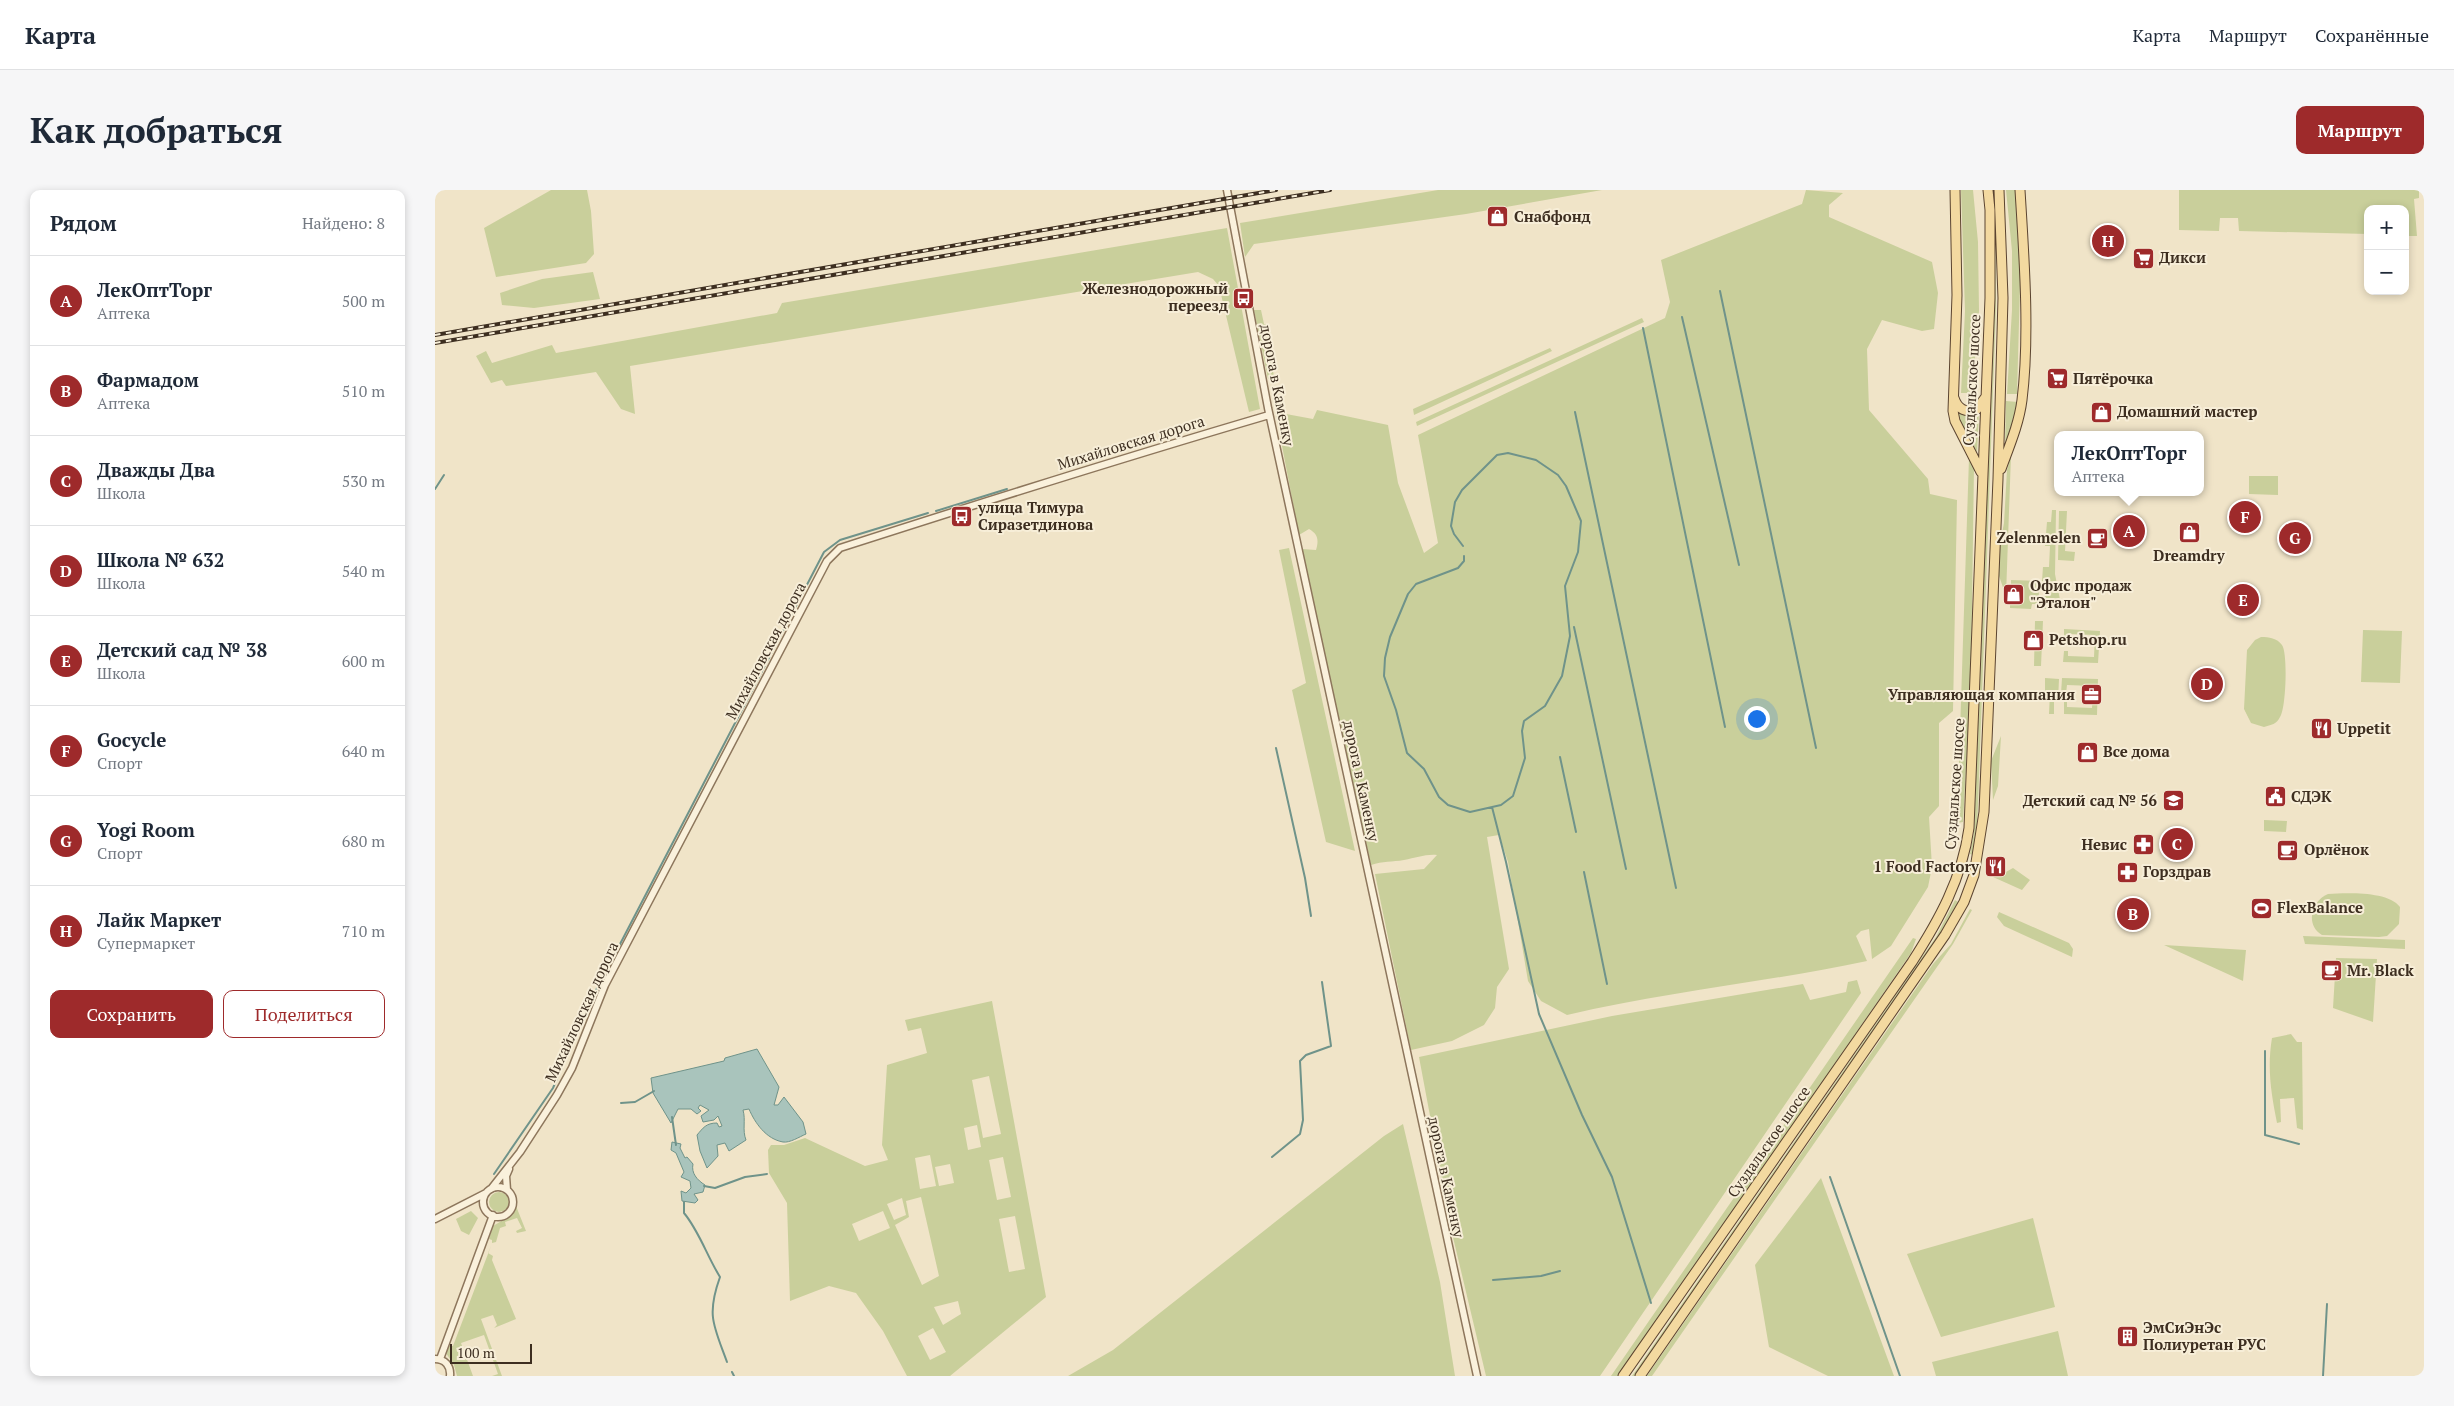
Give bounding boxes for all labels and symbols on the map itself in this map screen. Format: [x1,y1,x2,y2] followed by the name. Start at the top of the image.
[1486,205,1510,229] shop icon: Снабфонд
[1514,206,1591,226] place label: Снабфонд
[2092,222,2124,260] pin: H
[2131,246,2155,270] supermarket icon: Дикси
[2159,247,2206,267] place label: Дикси
[1082,278,1228,315] place label: Железнодорожный переезд
[1232,286,1256,310] bus stop icon: Железнодорожный переезд
[1958,314,1984,446] street label: Суздальское шоссе
[1256,322,1300,448] street label: дорога в Каменку
[2045,367,2069,391] supermarket icon: Пятёрочка
[2073,368,2154,388] place label: Пятёрочка
[2089,400,2113,424] shop icon: Домашний мастер
[2117,401,2257,421] place label: Домашний мастер
[1055,410,1207,474] street label: Михайловская дорога
[977,497,1094,534] place label: улица Тимура Сиразетдинова
[2229,498,2261,536] pin: F
[950,505,974,529] bus stop icon: улица Тимура Сиразетдинова
[2113,512,2145,550] pin: A
[2279,519,2311,557] pin: G
[2177,521,2201,545] shop icon: Dreamdry
[2085,526,2109,550] cafe icon: Zelenmelen
[1997,527,2081,547] place label: Zelenmelen
[2153,545,2226,565] place label: Dreamdry
[2030,575,2133,612] place label: Офис продаж "Эталон"
[720,578,810,723] street label: Михайловская дорога
[2227,581,2259,619] pin: E
[2002,583,2026,607] shop icon: Офис продаж "Эталон"
[2021,628,2045,652] shop icon: Petshop.ru
[2049,629,2128,649] place label: Petshop.ru
[2191,665,2223,703] pin: D
[2079,683,2103,707] office icon: Управляющая компания
[1888,684,2075,704] place label: Управляющая компания
[1744,706,1770,732] your location
[1939,717,1969,850] street label: Суздальское шоссе
[2309,717,2333,741] restaurant icon: Uppetit
[1339,718,1385,844] street label: дорога в Каменку
[2337,718,2391,738] place label: Uppetit
[2075,740,2099,764] shop icon: Все дома
[2103,741,2171,761] place label: Все дома
[2263,785,2287,809] public building icon: СДЭК
[2291,786,2332,806] place label: СДЭК
[2161,789,2185,813] school or university icon: Детский сад № 56
[2023,790,2158,810] place label: Детский сад № 56
[2161,825,2193,863] pin: C
[2131,833,2155,857] pharmacy icon: Невис
[2082,834,2127,854] place label: Невис
[2276,838,2300,862] cafe icon: Орлёнок
[2304,839,2369,859] place label: Орлёнок
[1983,855,2007,879] restaurant icon: 1 Food Factory
[1874,856,1980,876] place label: 1 Food Factory
[2115,860,2139,884] pharmacy icon: Горздрав
[2143,861,2211,881] place label: Горздрав
[2117,895,2149,933] pin: B
[2249,896,2273,920] sports icon: FlexBalance
[2277,897,2363,917] place label: FlexBalance
[540,938,623,1085] street label: Михайловская дорога
[2319,959,2343,983] cafe icon: Mr. Black
[2347,960,2414,980] place label: Mr. Black
[1722,1082,1814,1201] street label: Суздальское шоссе
[1424,1114,1470,1240] street label: дорога в Каменку
[2143,1317,2266,1354] place label: ЭмСиЭнЭс Полиуретан РУС
[2115,1325,2139,1349] building icon: ЭмСиЭнЭс Полиуретан РУС
[450,1341,533,1364] scale bar

